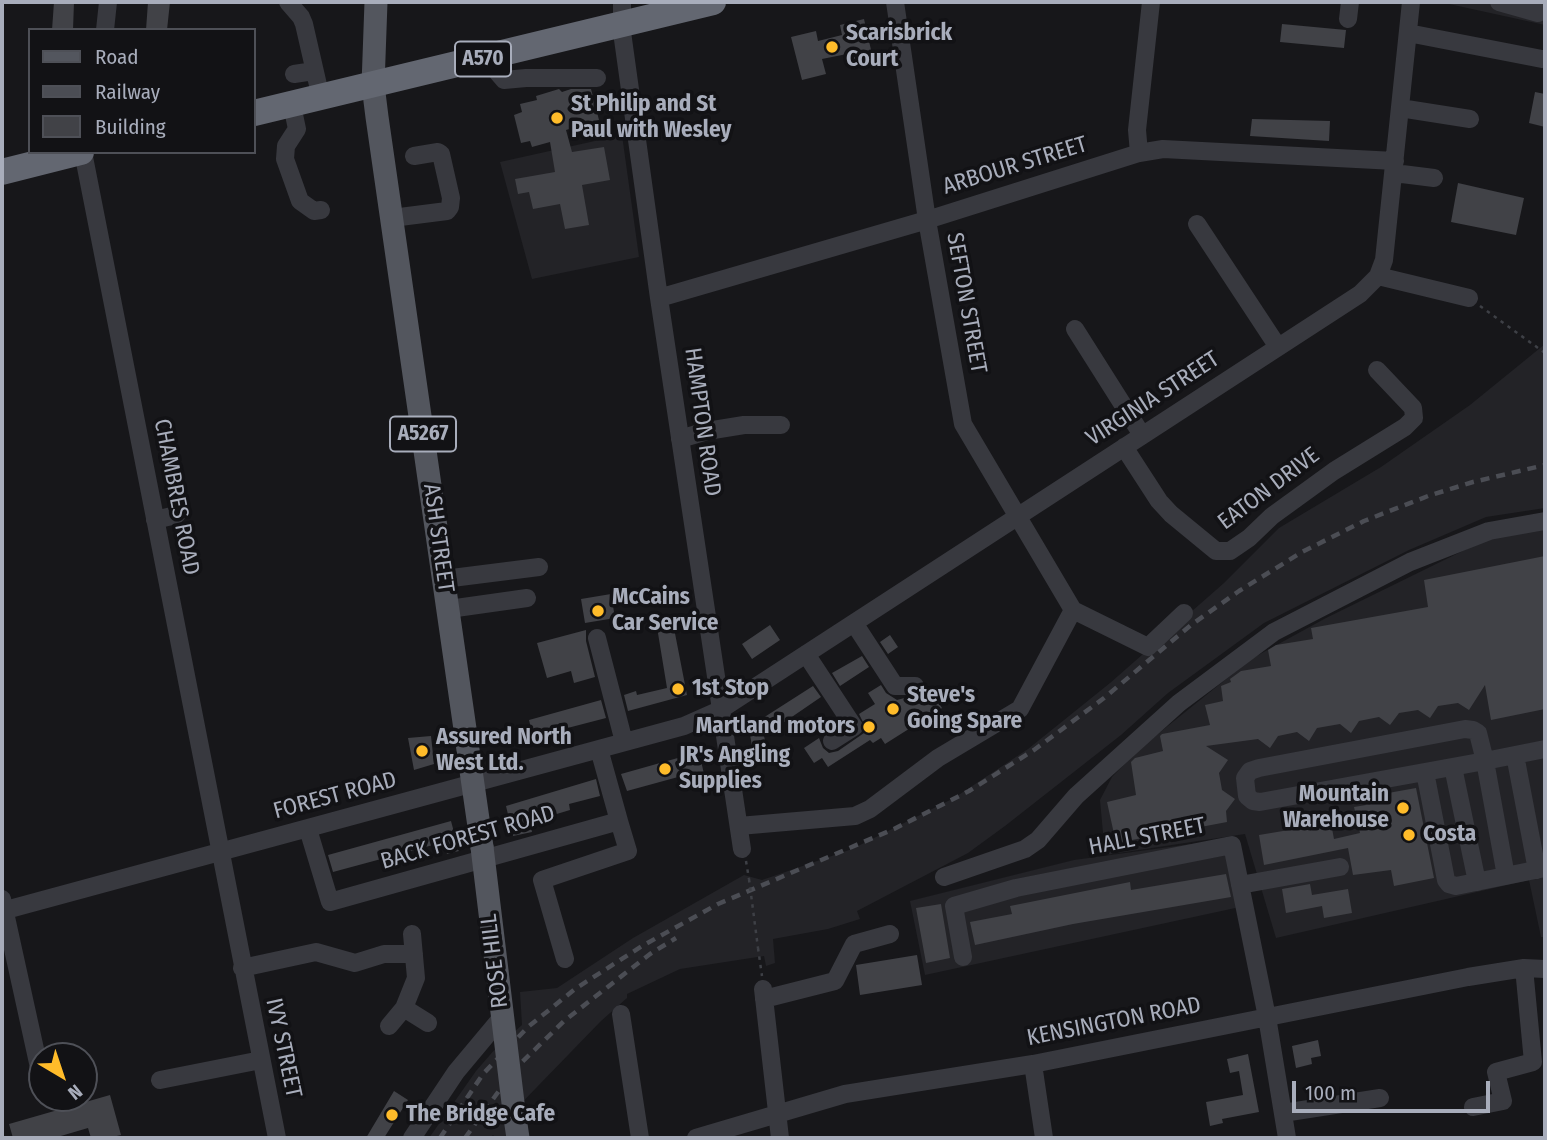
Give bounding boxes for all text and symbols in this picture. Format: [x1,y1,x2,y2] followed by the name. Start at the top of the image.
[846,20,952,74] place label: Scarisbrick Court
[28,28,256,154] legend
[824,39,840,55] marker: Scarisbrick Court
[455,42,511,76] road number: A570
[95,44,139,70] text: Road
[95,79,160,105] text: Railway
[571,91,731,145] place label: St Philip and St Paul with Wesley
[549,110,565,126] marker: St Philip and St Paul with Wesley
[95,114,166,140] text: Building
[940,131,1090,201] street label: ARBOUR STREET
[940,231,992,375] street label: SEFTON STREET
[678,346,726,498] street label: HAMPTON ROAD
[1081,346,1225,452] street label: VIRGINIA STREET
[390,416,456,452] road number: A5267
[147,417,205,577] street label: CHAMBRES ROAD
[1213,442,1325,536] street label: EATON DRIVE
[417,482,459,594] street label: ASH STREET
[612,584,718,638] place label: McCains Car Service
[590,603,606,619] marker: McCains Car Service
[692,675,769,703] place label: 1st Stop
[670,681,686,697] marker: 1st Stop
[907,682,1022,736] place label: Steve's Going Spare
[885,701,901,717] marker: Steve's Going Spare
[696,713,855,741] place label: Martland motors
[861,719,877,735] marker: Martland motors
[436,724,572,778] place label: Assured North West Ltd.
[679,742,790,796] place label: JR's Angling Supplies
[414,743,430,759] marker: Assured North West Ltd.
[657,761,673,777] marker: JR's Angling Supplies
[270,766,400,826] street label: FOREST ROAD
[1283,781,1389,835] place label: Mountain Warehouse
[378,800,558,876] street label: BACK FOREST ROAD
[1395,800,1411,816] marker: Mountain Warehouse
[1086,812,1208,862] street label: HALL STREET
[1423,821,1476,849] place label: Costa
[1401,827,1417,843] marker: Costa
[476,912,514,1010] street label: ROSE HILL
[1025,992,1203,1052] street label: KENSINGTON ROAD
[259,996,307,1100] street label: IVY STREET
[28,1042,98,1112] north arrow
[1295,1066,1493,1110] scale bar
[64,1080,87,1105] text: N
[1305,1080,1356,1106] text: 100 m
[406,1101,555,1129] place label: The Bridge Cafe
[384,1107,400,1123] marker: The Bridge Cafe

